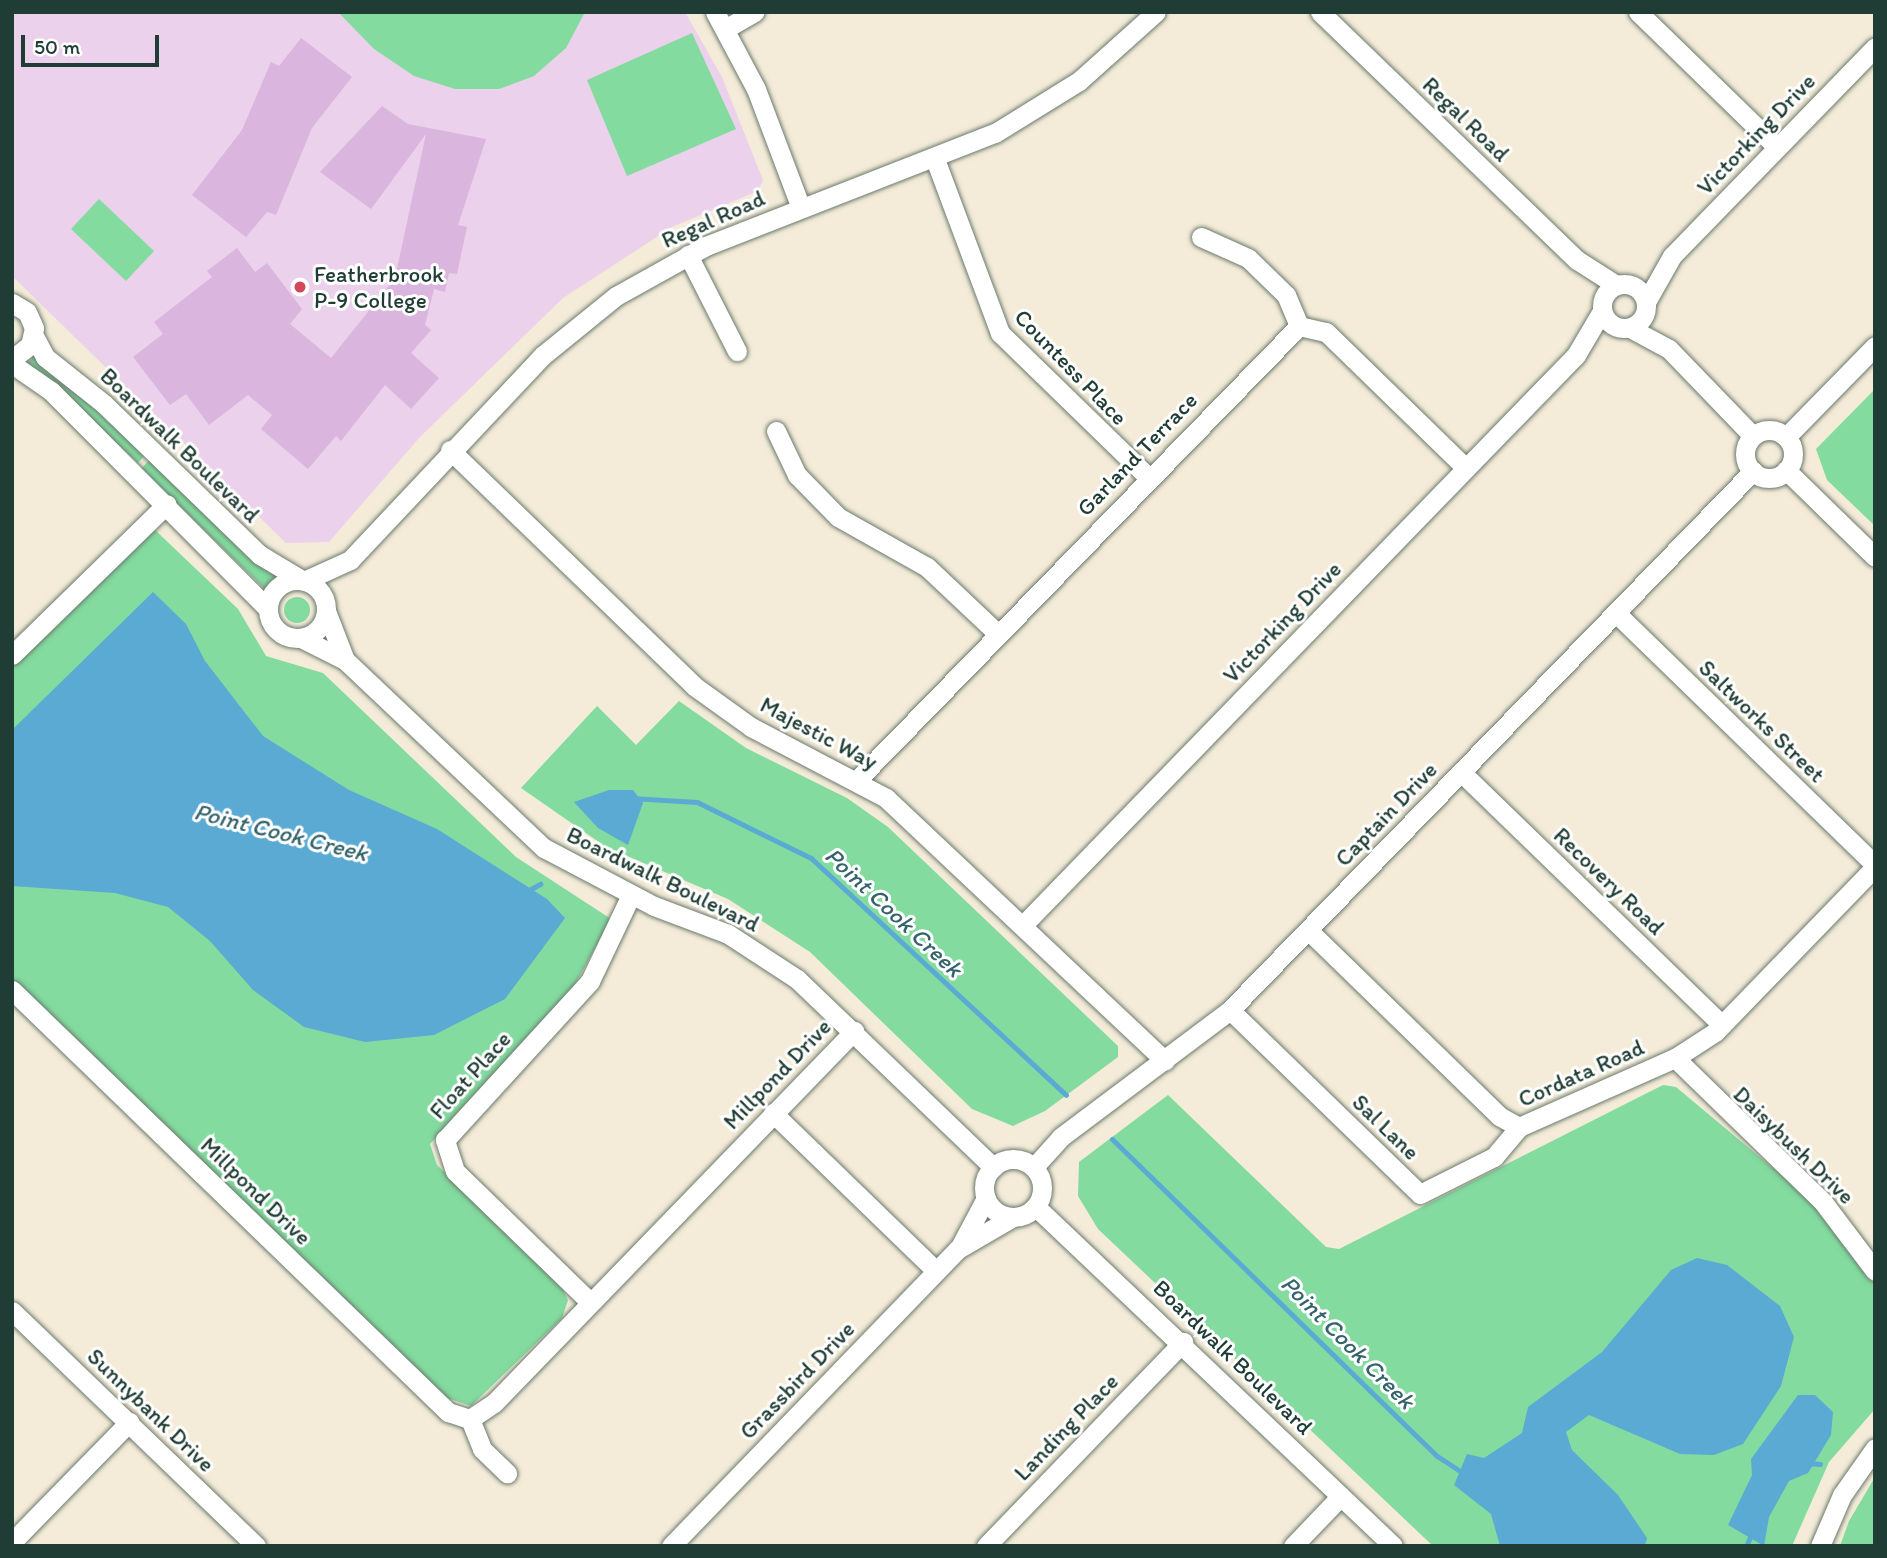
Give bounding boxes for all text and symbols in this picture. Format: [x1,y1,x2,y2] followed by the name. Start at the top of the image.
[24,21,163,65] scale bar
[34,34,80,59] text: 50 m
[1691,67,1821,201] street label: Victorking Drive
[1417,71,1515,167] street label: Regal Road
[658,184,768,254] street label: Regal Road
[314,260,444,314] place label: Featherbrook P-9 College
[292,279,308,295] marker: Featherbrook P-9 College
[1009,303,1133,431] street label: Countess Place
[94,362,266,528] street label: Boardwalk Boulevard
[1072,387,1202,521] street label: Garland Terrace
[1217,555,1347,689] street label: Victorking Drive
[1693,654,1831,788] street label: Saltworks Street
[756,691,882,775] street label: Majestic Way
[1329,756,1443,872] street label: Captain Drive
[192,797,370,867] water label: Point Cook Creek
[562,820,764,938] street label: Boardwalk Boulevard
[1548,821,1670,941] street label: Recovery Road
[819,841,969,983] water label: Point Cook Creek
[717,1013,837,1135] street label: Millpond Drive
[424,1026,516,1124] street label: Float Place
[1514,1033,1648,1113] street label: Cordata Road
[1728,1080,1860,1210] street label: Daisybush Drive
[1346,1088,1426,1166] street label: Sal Lane
[195,1131,317,1251] street label: Millpond Drive
[1275,1269,1421,1415] water label: Point Cook Creek
[1147,1274,1319,1440] street label: Boardwalk Boulevard
[734,1315,860,1445] street label: Grassbird Drive
[82,1342,220,1478] street label: Sunnybank Drive
[1008,1368,1124,1486] street label: Landing Place

